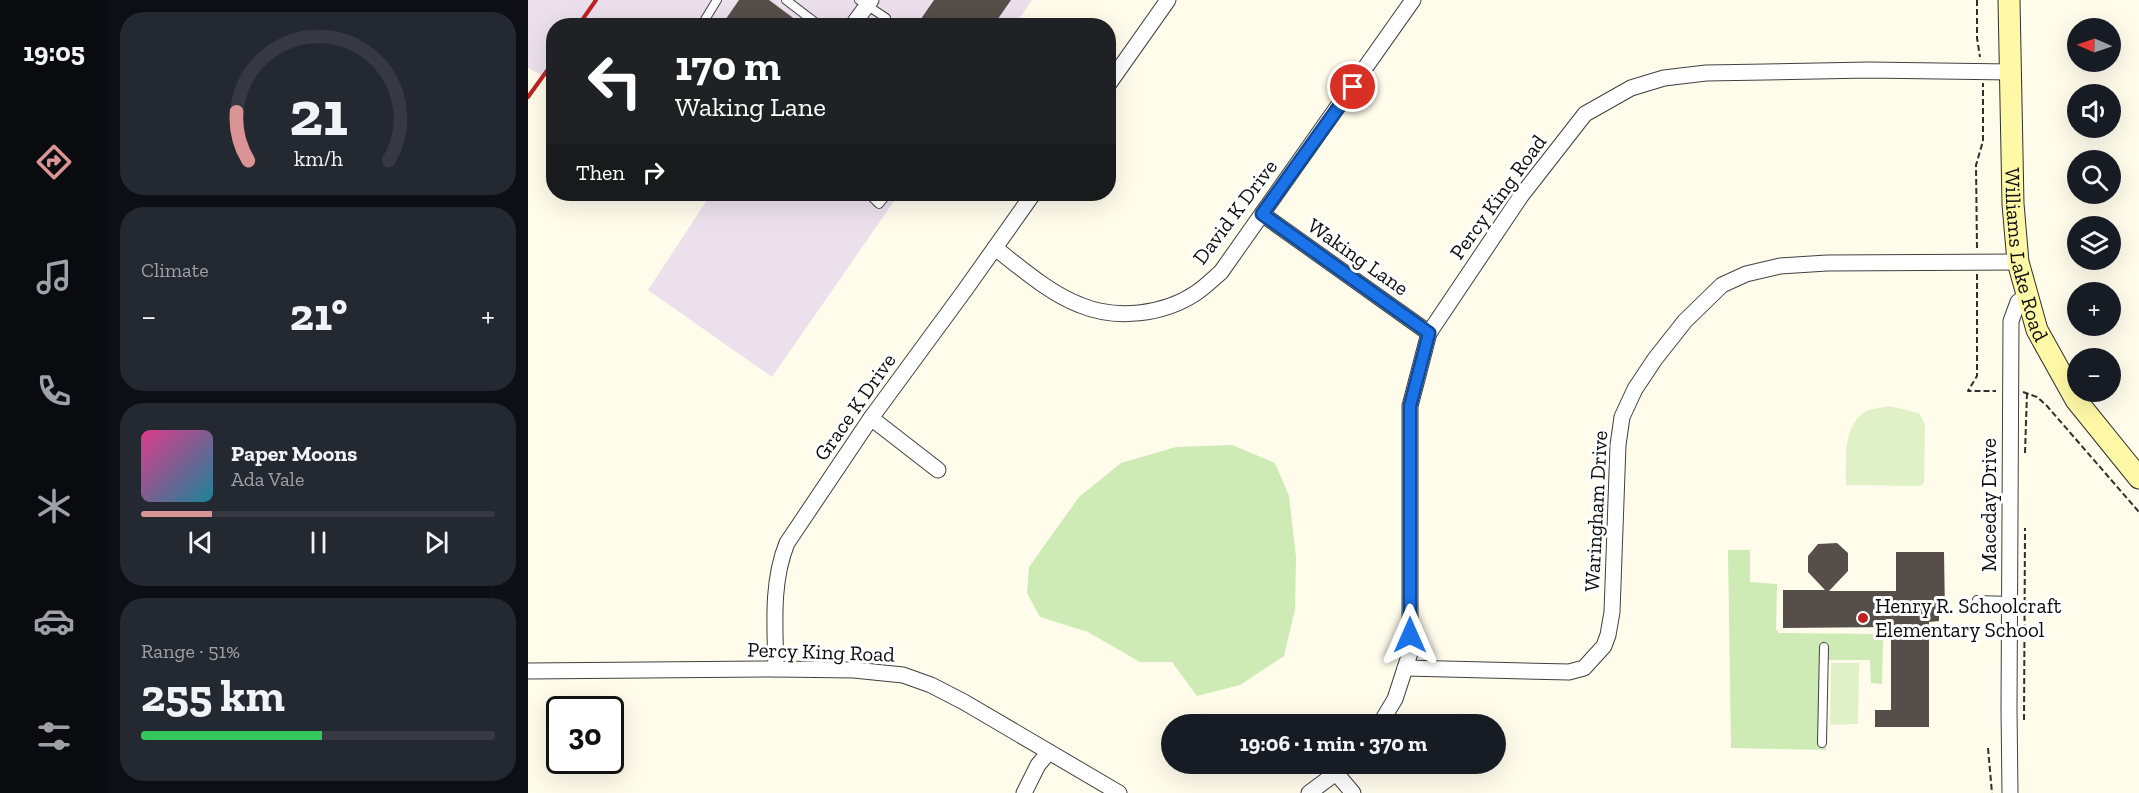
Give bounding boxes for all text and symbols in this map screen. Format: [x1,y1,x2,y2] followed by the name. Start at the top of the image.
[2067,18,2121,72] north arrow
[2067,18,2121,402] map controls
[23,36,85,68] text: 19:05
[675,40,781,91] text: 170 m
[576,42,654,120] icon: left
[1327,61,1378,112] pin
[1336,70,1369,103] icon: arrive
[289,76,347,151] text: 21
[2067,84,2121,138] button: sound
[675,91,826,123] text: Waking Lane
[1444,129,1551,264] street label: Percy King Road
[33,141,75,183] icon: directions
[294,146,342,171] text: km/h
[2067,150,2121,204] button: search
[1187,154,1282,269] street label: David K Drive
[637,156,670,189] icon: right
[576,159,625,186] text: Then
[2000,167,2054,346] street label: Williams Lake Road
[1303,213,1414,301] street label: Waking Lane
[2067,216,2121,270] button: layers
[33,256,75,298] icon: music
[141,258,209,282] text: Climate
[2067,282,2121,336] button: +
[290,288,348,342] text: 21°
[141,296,156,335] text: −
[481,296,495,335] text: +
[808,348,901,465] street label: Grace K Drive
[2067,348,2121,402] button: −
[33,370,75,412] icon: phone
[1579,430,1612,592] street label: Waringham Drive
[1976,438,2001,572] street label: Maceday Drive
[231,440,357,467] text: Paper Moons
[231,467,304,491] text: Ada Vale
[33,485,75,527] icon: climate
[184,526,217,559] icon: previous
[302,526,335,559] icon: pause
[420,526,453,559] icon: next
[1875,593,2061,642] place label: Henry R. Schoolcraft Elementary School
[33,600,75,642] icon: car
[1378,603,1442,667] position arrow
[1856,611,1870,625] marker: Henry R. Schoolcraft Elementary School
[747,636,896,667] street label: Percy King Road
[141,639,240,663] text: Range · 51%
[141,669,285,723] text: 255 km
[546,696,624,774] speed limit sign: 30
[33,715,75,757] icon: filters
[1240,730,1427,757] text: 19:06 · 1 min · 370 m

